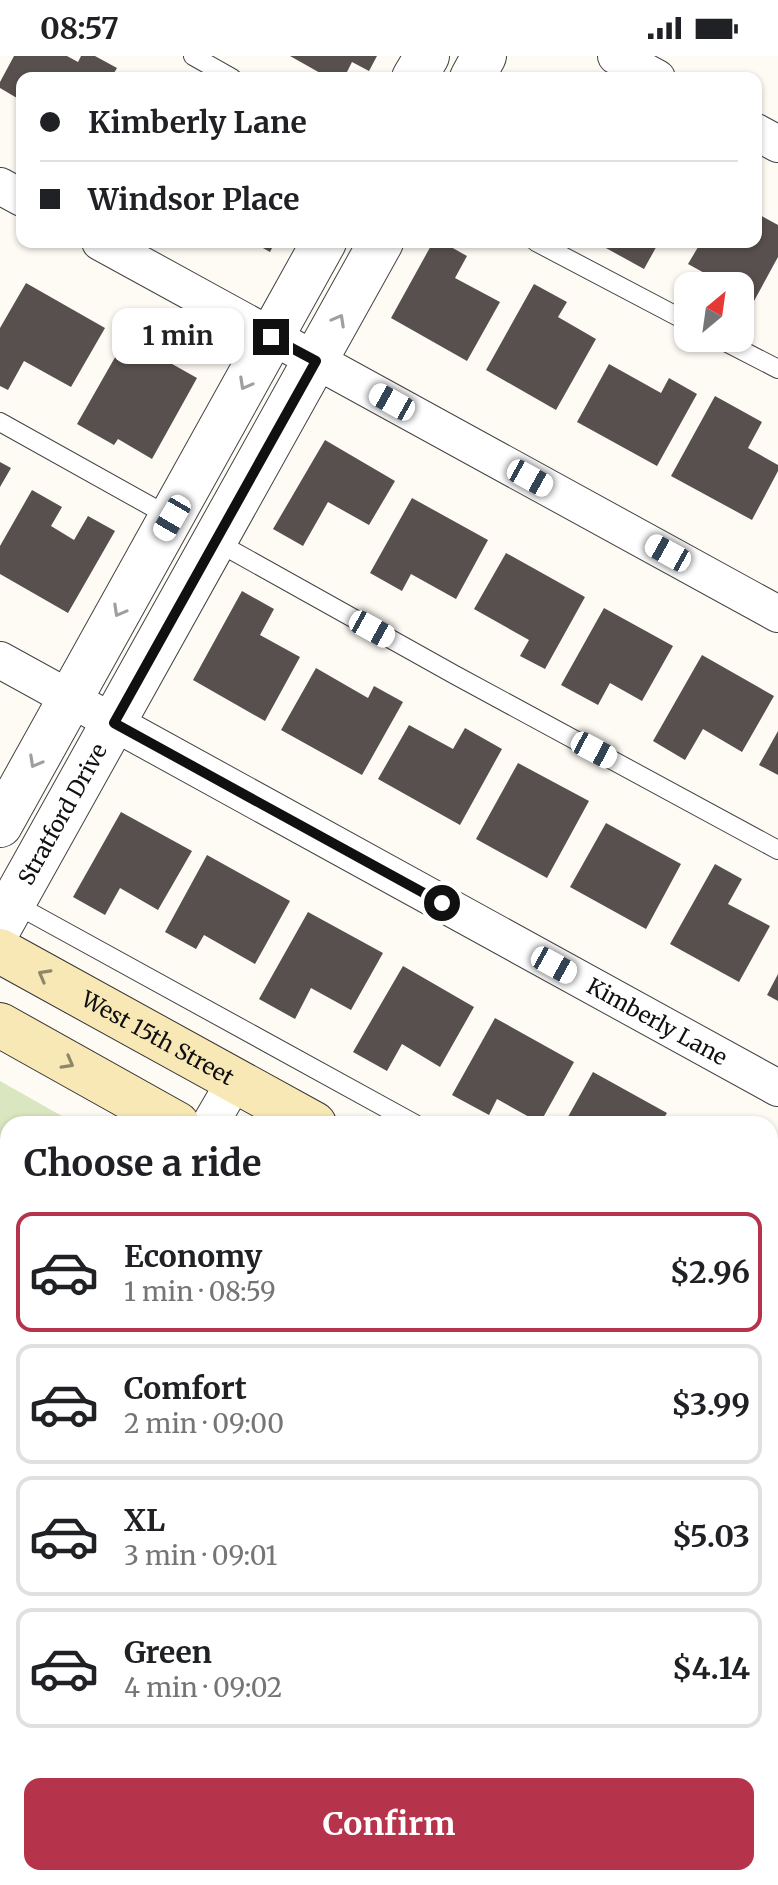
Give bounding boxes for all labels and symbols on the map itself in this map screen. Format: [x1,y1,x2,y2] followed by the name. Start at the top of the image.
[674,272,754,352] north arrow
[111,309,243,365] callout: 1 min
[329,314,344,328] one-way arrow
[253,319,289,355] route end
[240,376,255,390] one-way arrow
[365,380,419,424] car
[503,456,557,500] car
[150,491,194,545] car
[641,531,695,575] car
[114,603,129,618] one-way arrow
[345,607,399,651] car
[567,728,621,772] car
[12,739,113,890] street label: Stratford Drive
[29,754,45,768] one-way arrow
[424,885,460,921] route start
[527,943,581,987] car
[38,970,52,985] one-way arrow
[582,972,732,1071] street label: Kimberly Lane
[76,984,239,1091] street label: West 15th Street
[59,1053,74,1069] one-way arrow

